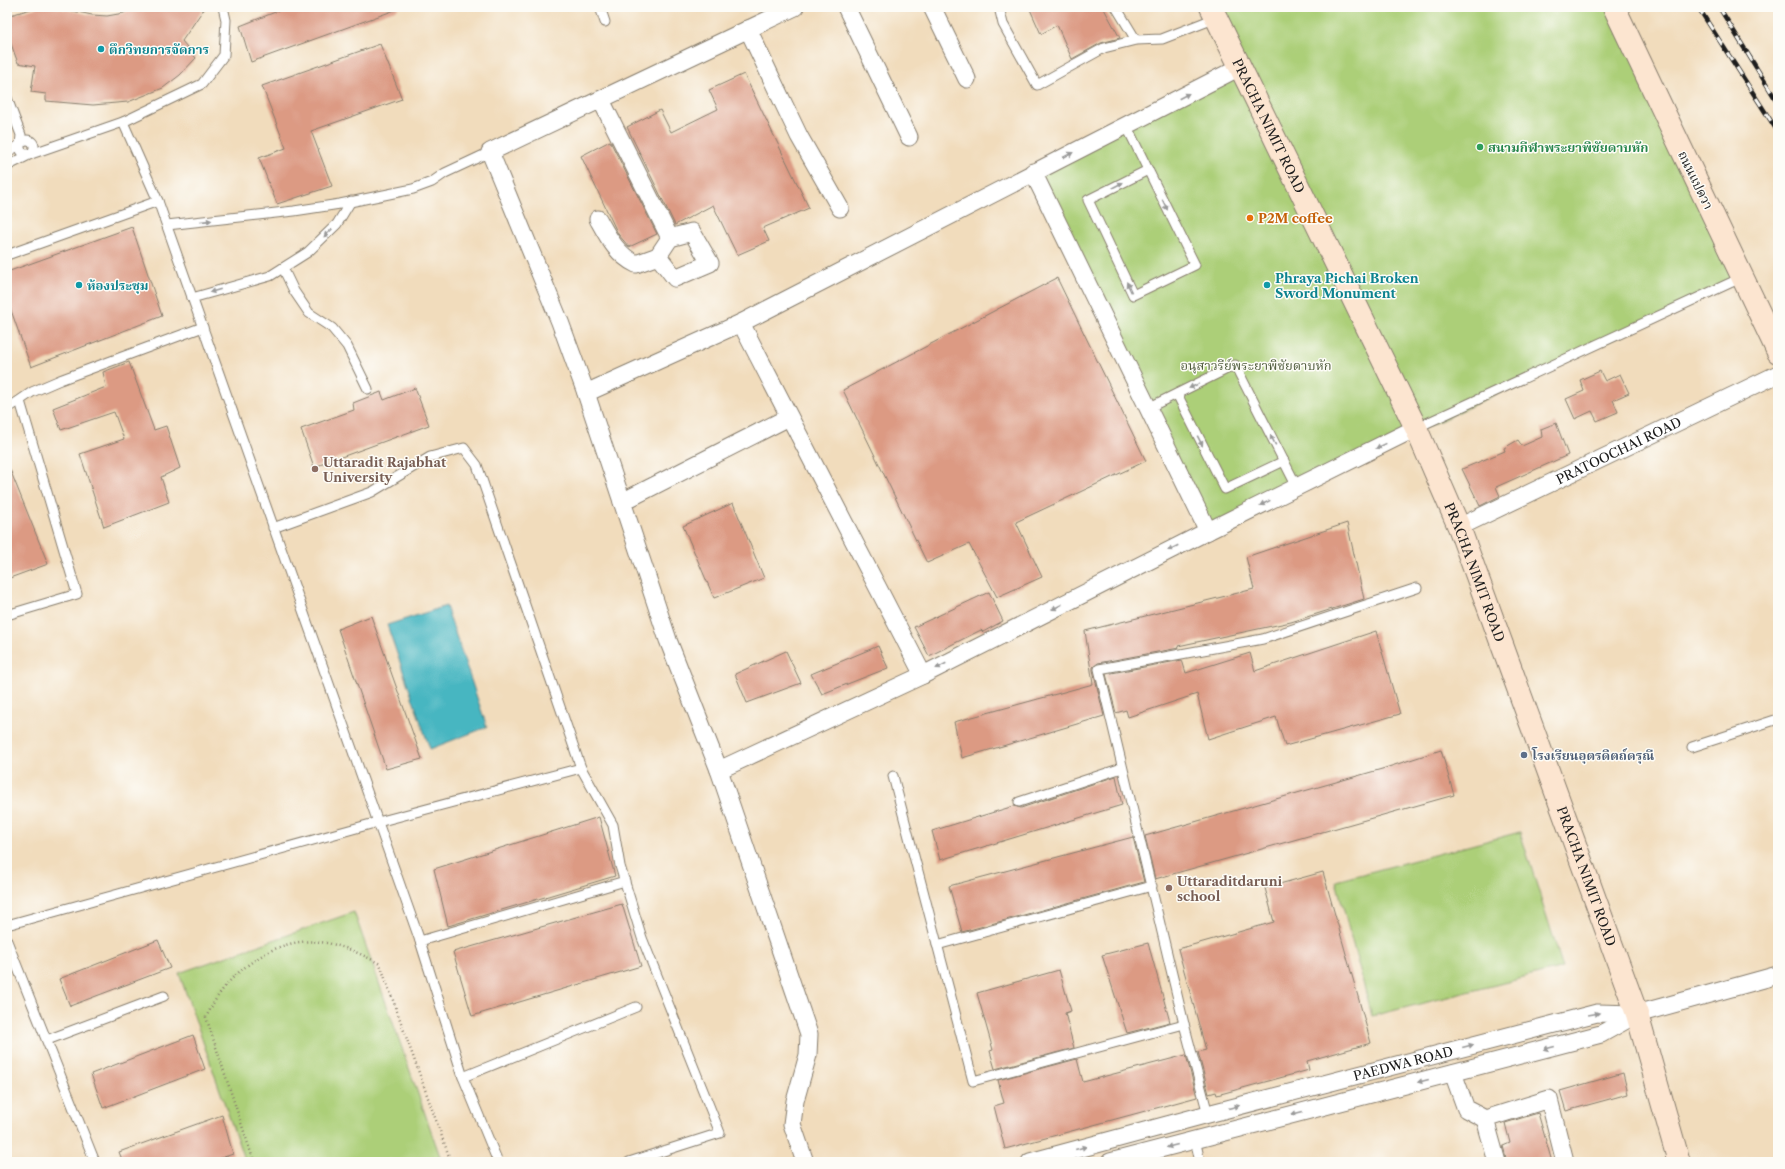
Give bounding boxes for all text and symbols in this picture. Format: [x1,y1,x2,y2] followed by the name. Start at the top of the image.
[109,41,210,57] place label: ตึกวิทยการจัดการ
[96,44,106,54] marker: ตึกวิทยการจัดการ
[1229,56,1308,196] street label: PRACHA NIMIT ROAD
[1178,92,1190,99] one-way arrow
[1488,139,1648,155] place label: สนามกีฬาพระยาพิชัยดาบหัก
[1475,142,1485,152] marker: สนามกีฬาพระยาพิชัยดาบหัก
[1675,148,1717,212] street label: ถนนแปดวา
[1062,151,1074,158] one-way arrow
[1112,182,1123,188] one-way arrow
[1162,199,1168,210] one-way arrow
[1258,210,1333,226] place label: P2M coffee
[1245,213,1255,223] marker: P2M coffee
[199,218,212,224] one-way arrow
[323,228,333,238] one-way arrow
[1275,270,1419,301] place label: Phraya Pichai Broken Sword Monument
[87,277,149,294] place label: ห้องประชุม
[74,280,84,290] marker: ห้องประชุม
[1262,280,1272,290] marker: Phraya Pichai Broken Sword Monument
[1126,282,1132,293] one-way arrow
[209,289,222,295] one-way arrow
[1180,357,1332,374] park label: อนุสาวรีย์พระยาพิชัยดาบหัก
[1188,382,1199,389] one-way arrow
[1553,414,1684,487] street label: PRATOOCHAI ROAD
[1270,434,1276,445] one-way arrow
[1197,435,1204,447] one-way arrow
[1376,442,1387,449] one-way arrow
[323,454,447,485] place label: Uttaradit Rajabhat University
[310,464,320,474] marker: Uttaradit Rajabhat University
[1259,500,1270,506] one-way arrow
[1441,500,1508,644] street label: PRACHA NIMIT ROAD
[1167,545,1179,552] one-way arrow
[1051,604,1063,610] one-way arrow
[935,663,947,669] one-way arrow
[1531,747,1654,764] place label: โรงเรียนอุตรดิตถ์ดรุณี
[1519,750,1529,760] marker: โรงเรียนอุตรดิตถ์ดรุณี
[1554,804,1619,948] street label: PRACHA NIMIT ROAD
[1177,873,1283,904] place label: Uttaraditdaruni school
[1164,883,1174,893] marker: Uttaraditdaruni school
[1588,1011,1600,1017] one-way arrow
[1352,1043,1455,1084] street label: PAEDWA ROAD
[1462,1043,1474,1049] one-way arrow
[1543,1045,1555,1051] one-way arrow
[1417,1078,1429,1084] one-way arrow
[1228,1104,1240,1110] one-way arrow
[1291,1110,1303,1116] one-way arrow
[1165,1143,1178,1149] one-way arrow
[1075,1145,1087,1151] one-way arrow

